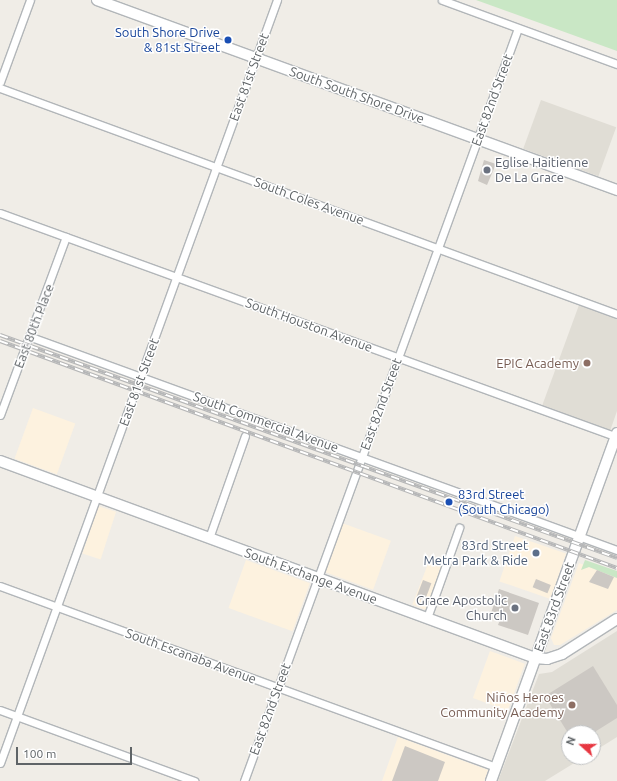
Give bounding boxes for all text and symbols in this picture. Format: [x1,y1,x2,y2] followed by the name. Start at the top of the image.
[115,25,220,56] place label: South Shore Drive & 81st Street
[226,31,272,123] street label: East 81st Street
[223,35,233,45] marker: South Shore Drive & 81st Street
[468,52,516,148] street label: East 82nd Street
[287,63,427,127] street label: South South Shore Drive
[495,155,588,186] place label: Eglise Haitienne De La Grace
[482,165,492,175] marker: Eglise Haitienne De La Grace
[252,174,366,228] street label: South Coles Avenue
[11,282,57,370] street label: East 80th Place
[243,295,375,355] street label: South Houston Avenue
[116,336,162,428] street label: East 81st Street
[496,355,579,371] place label: EPIC Academy
[357,356,405,452] street label: East 82nd Street
[582,358,592,368] marker: EPIC Academy
[191,388,341,456] street label: South Commercial Avenue
[458,487,550,518] place label: 83rd Street (South Chicago)
[443,496,455,508] marker: 83rd Street (South Chicago)
[424,538,528,569] place label: 83rd Street Metra Park & Ride
[242,545,380,607] street label: South Exchange Avenue
[531,548,541,558] marker: 83rd Street Metra Park & Ride
[531,560,577,654] street label: East 83rd Street
[416,593,507,624] place label: Grace Apostolic Church
[510,603,520,613] marker: Grace Apostolic Church
[123,625,259,687] street label: South Escanaba Avenue
[246,661,294,757] street label: East 82nd Street
[440,690,564,721] place label: Niños Heroes Community Academy
[567,700,577,710] marker: Niños Heroes Community Academy
[561,725,601,765] north arrow
[564,735,578,747] text: N
[18,739,134,765] scale bar
[23,747,56,760] text: 100 m

